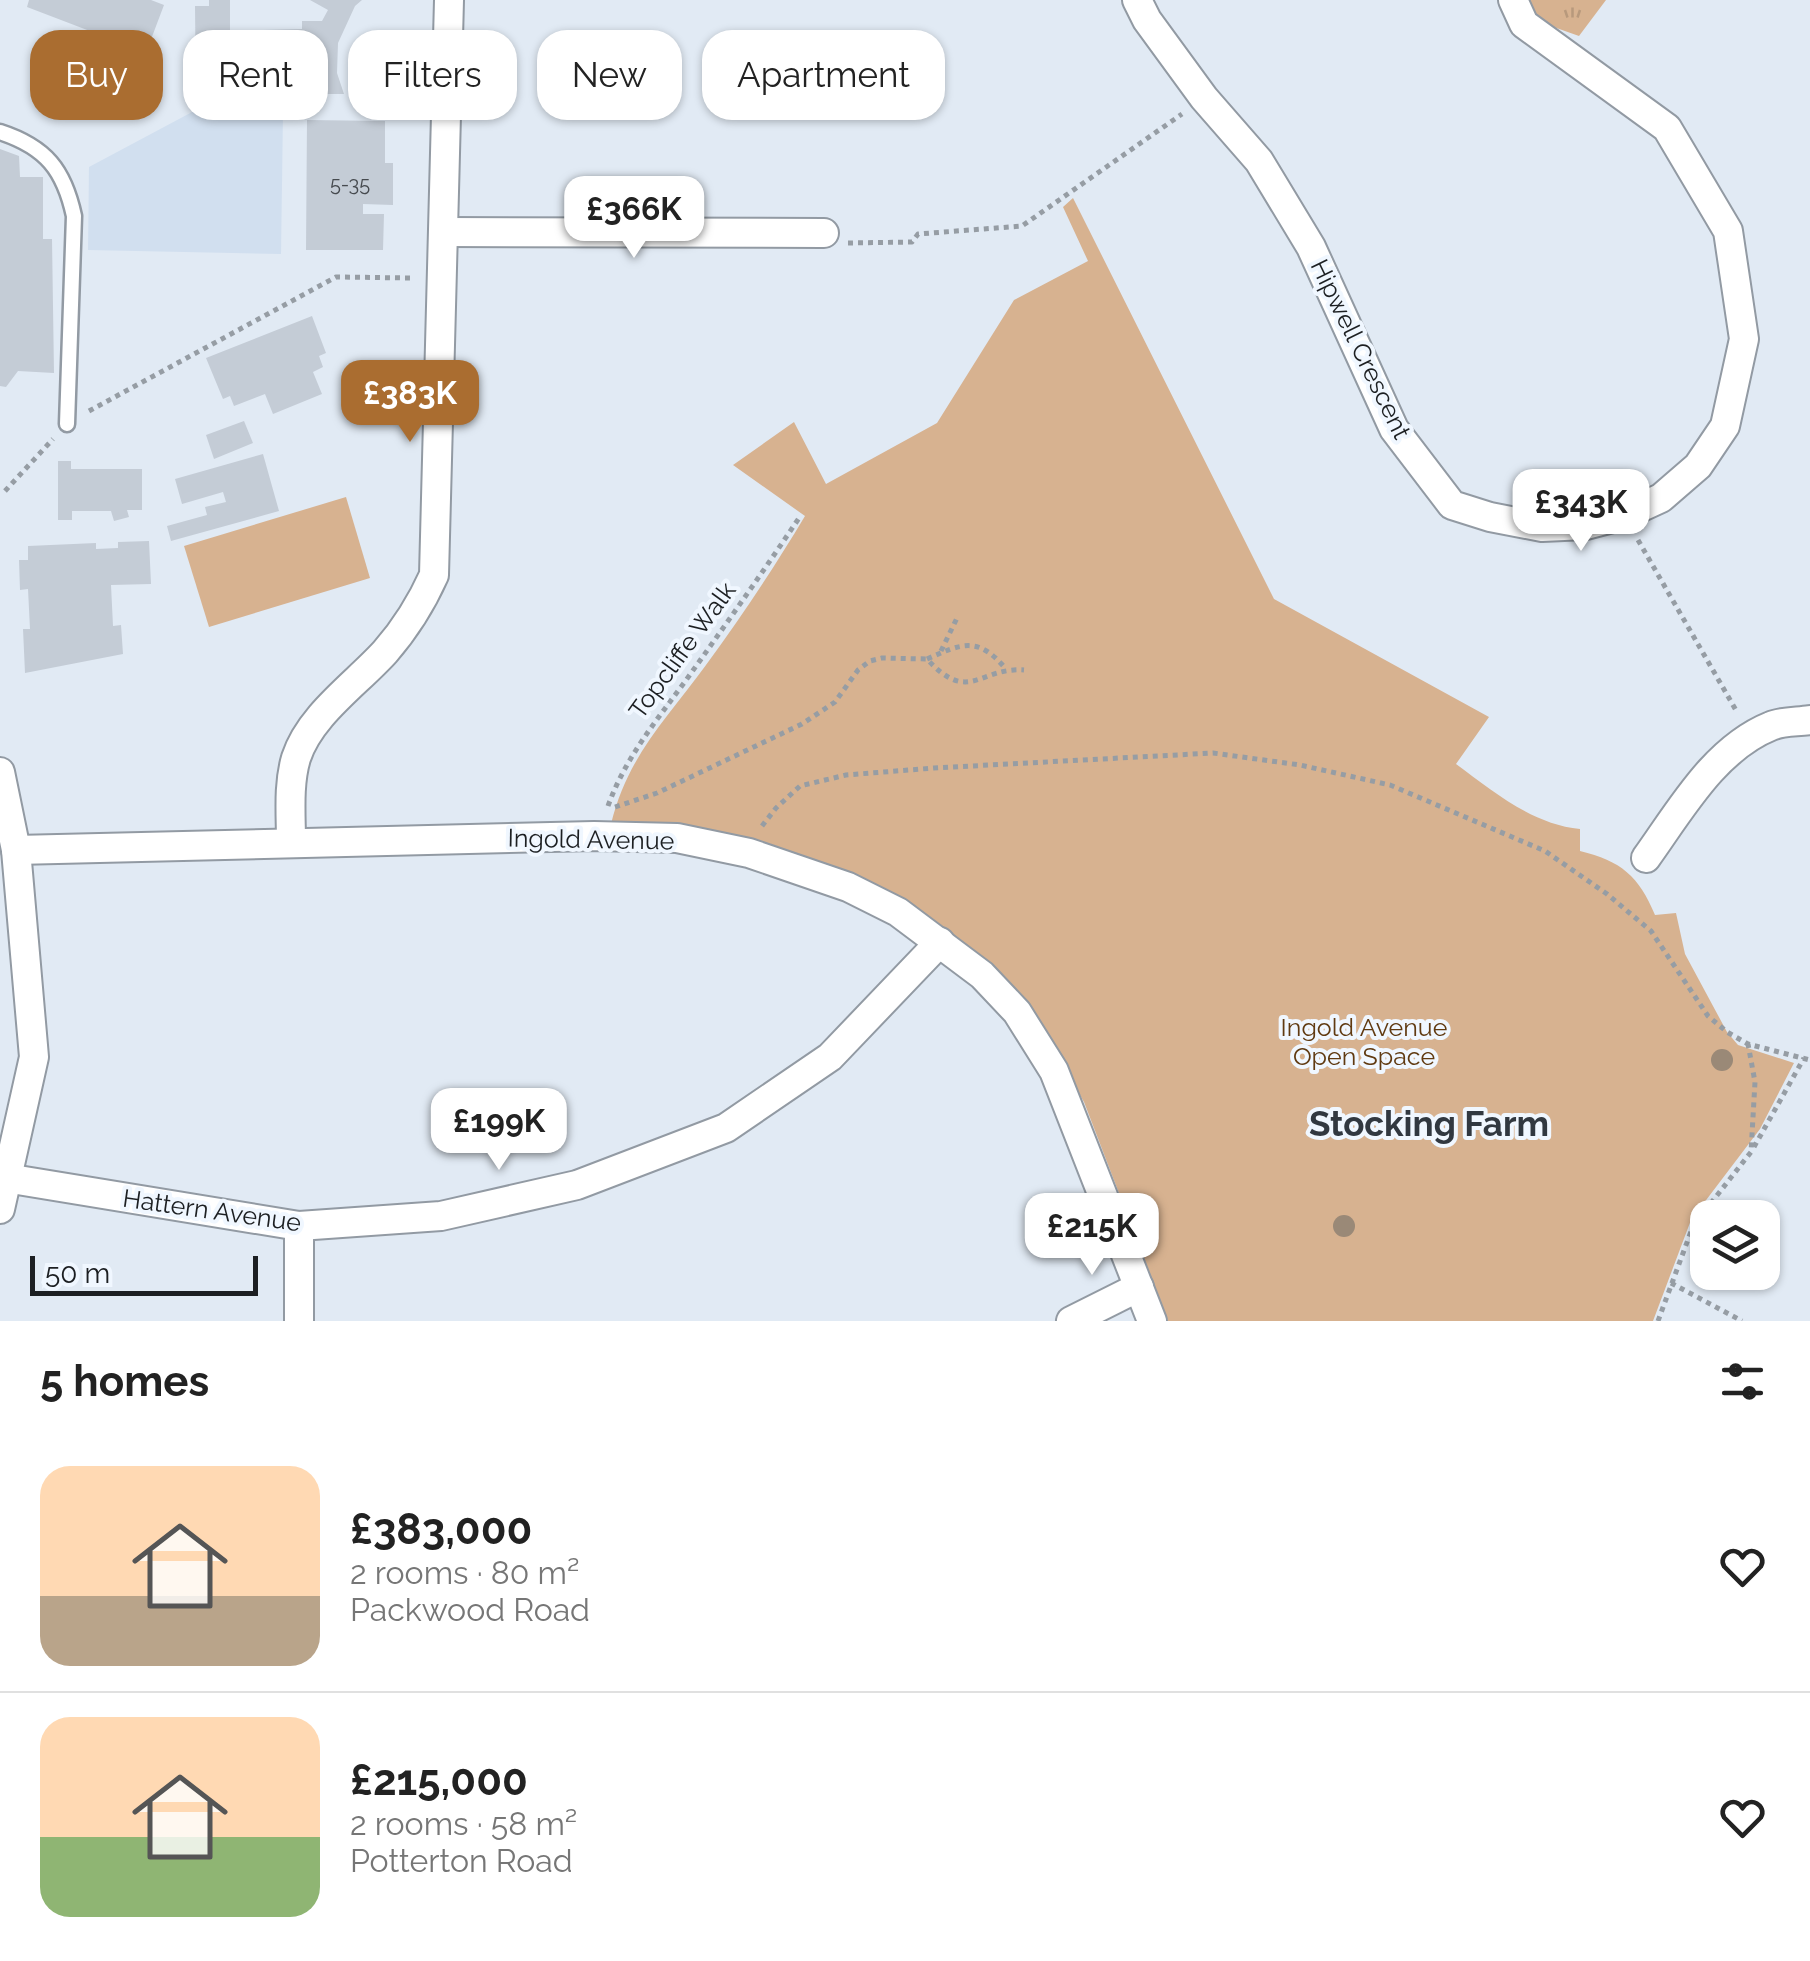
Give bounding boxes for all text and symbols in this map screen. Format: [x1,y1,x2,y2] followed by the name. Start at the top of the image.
[30,30,163,120] chip: Buy
[183,30,328,120] chip: Rent
[348,30,517,120] chip: Filters
[537,30,682,120] chip: New
[702,30,945,120] chip: Apartment
[330,172,370,196] house number: 5-35
[564,176,704,261] pin: £366K
[586,190,682,227] text: £366K
[1305,254,1418,444] street label: Hipwell Crescent
[340,360,480,445] pin: £383K
[363,374,457,411] text: £383K
[1511,469,1651,554] pin: £343K
[1535,483,1627,520] text: £343K
[622,575,742,724] street label: Topcliffe Walk
[507,823,675,855] street label: Ingold Avenue
[1281,1012,1447,1071] park label: Ingold Avenue Open Space
[429,1088,569,1173] pin: £199K
[453,1102,545,1139] text: £199K
[1309,1103,1549,1144] district label: Stocking Farm
[121,1183,303,1237] street label: Hattern Avenue
[1022,1193,1162,1278] pin: £215K
[1690,1200,1780,1290] map controls
[1690,1200,1780,1290] button: layers
[1047,1207,1137,1244] text: £215K
[30,1251,258,1296] scale bar
[45,1257,110,1290] text: 50 m
[1715,1354,1770,1409] icon: filters
[40,1357,209,1406] text: 5 homes
[350,1505,532,1554] text: £383,000
[120,1506,240,1626] icon: home
[1715,1539,1770,1594] icon: heart
[350,1554,579,1591] text: 2 rooms · 80 m²
[350,1591,590,1628] text: Packwood Road
[350,1756,528,1805] text: £215,000
[120,1757,240,1877] icon: home
[1715,1790,1770,1845] icon: heart
[350,1805,577,1842] text: 2 rooms · 58 m²
[350,1842,573,1879] text: Potterton Road

